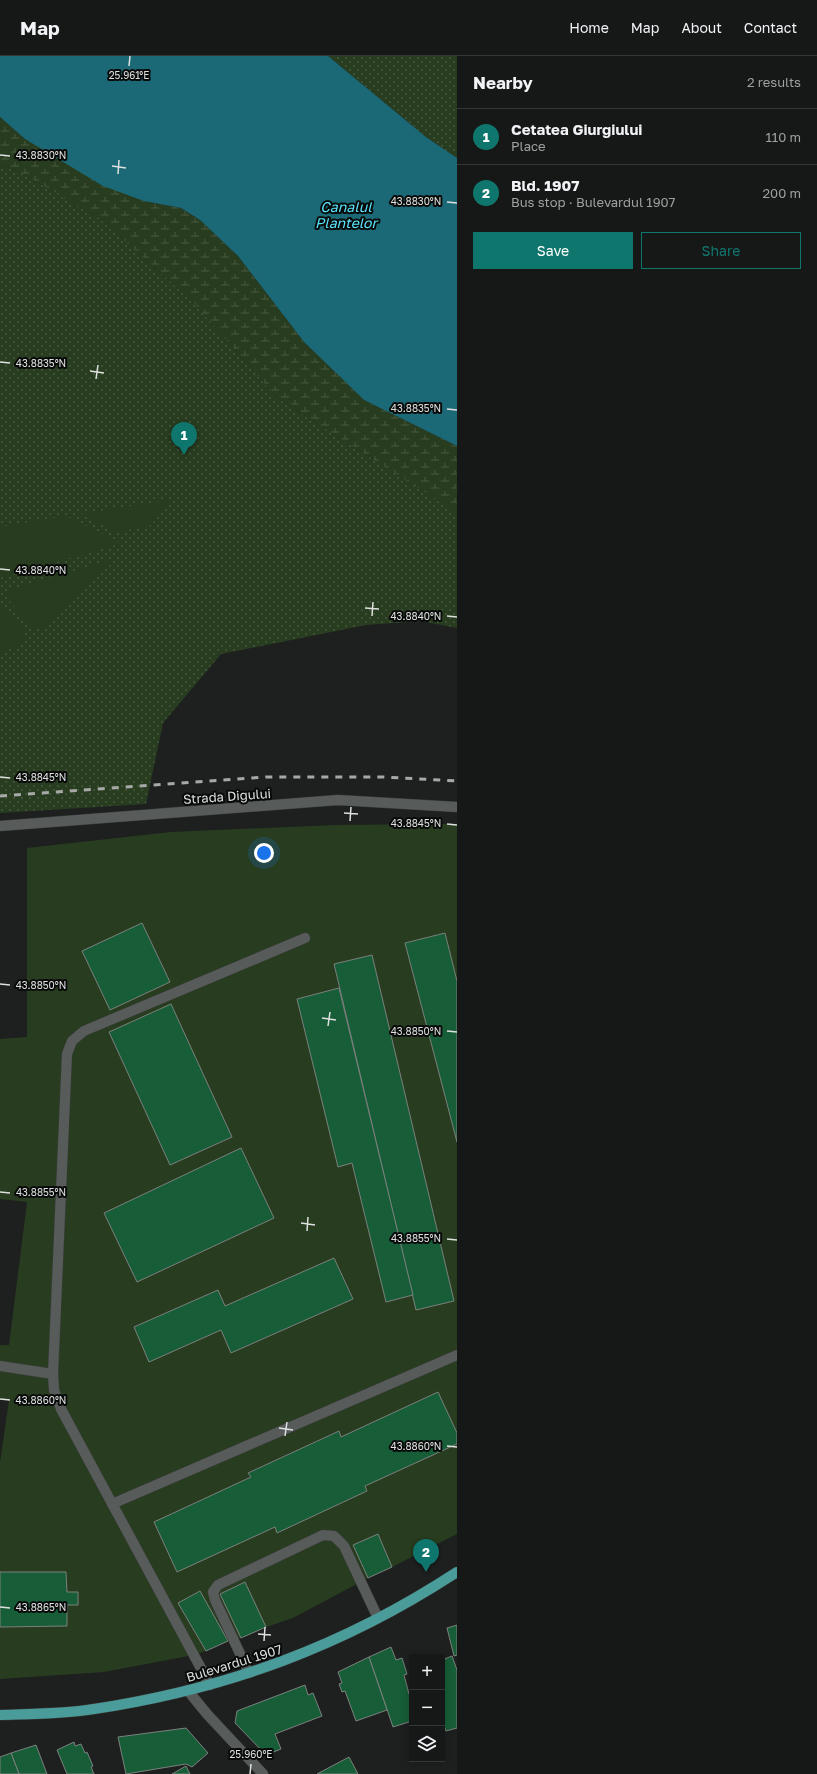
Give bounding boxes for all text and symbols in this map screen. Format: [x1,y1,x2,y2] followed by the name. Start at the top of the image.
[20,16,60,39] text: Map
[569,19,609,36] text: Home
[631,19,659,36] text: Map
[681,19,722,36] text: About
[744,19,797,36] text: Contact
[109,69,149,81] text: 25.961°E
[473,72,533,93] text: Nearby
[747,74,801,90] text: 2 results
[511,120,642,138] text: Cetatea Giurgiului
[483,129,489,145] text: 1
[766,129,801,145] text: 110 m
[511,138,546,154] text: Place
[16,149,66,161] text: 43.8830°N
[511,176,579,194] text: Bld. 1907
[482,185,490,201] text: 2
[763,185,801,201] text: 200 m
[511,194,675,210] text: Bus stop · Bulevardul 1907
[391,195,441,207] text: 43.8830°N
[315,198,380,231] water label: Canalul Plantelor
[473,232,633,269] button: Save
[641,232,801,269] button: Share
[16,357,66,369] text: 43.8835°N
[391,402,441,414] text: 43.8835°N
[171,422,197,455] pin: 1
[16,564,66,576] text: 43.8840°N
[391,610,441,622] text: 43.8840°N
[16,771,66,783] text: 43.8845°N
[183,785,271,807] street label: Strada Digului
[391,817,441,829] text: 43.8845°N
[254,843,274,863] your location
[16,979,66,991] text: 43.8850°N
[391,1025,441,1037] text: 43.8850°N
[16,1186,66,1198] text: 43.8855°N
[391,1232,441,1244] text: 43.8855°N
[16,1394,66,1406] text: 43.8860°N
[391,1440,441,1452] text: 43.8860°N
[413,1539,439,1572] pin: 2
[16,1601,66,1613] text: 43.8865°N
[184,1641,284,1685] street label: Bulevardul 1907
[409,1654,445,1762] map controls
[409,1654,445,1690] button: +
[409,1690,445,1726] button: −
[409,1726,445,1762] button: layers
[230,1748,272,1760] text: 25.960°E

